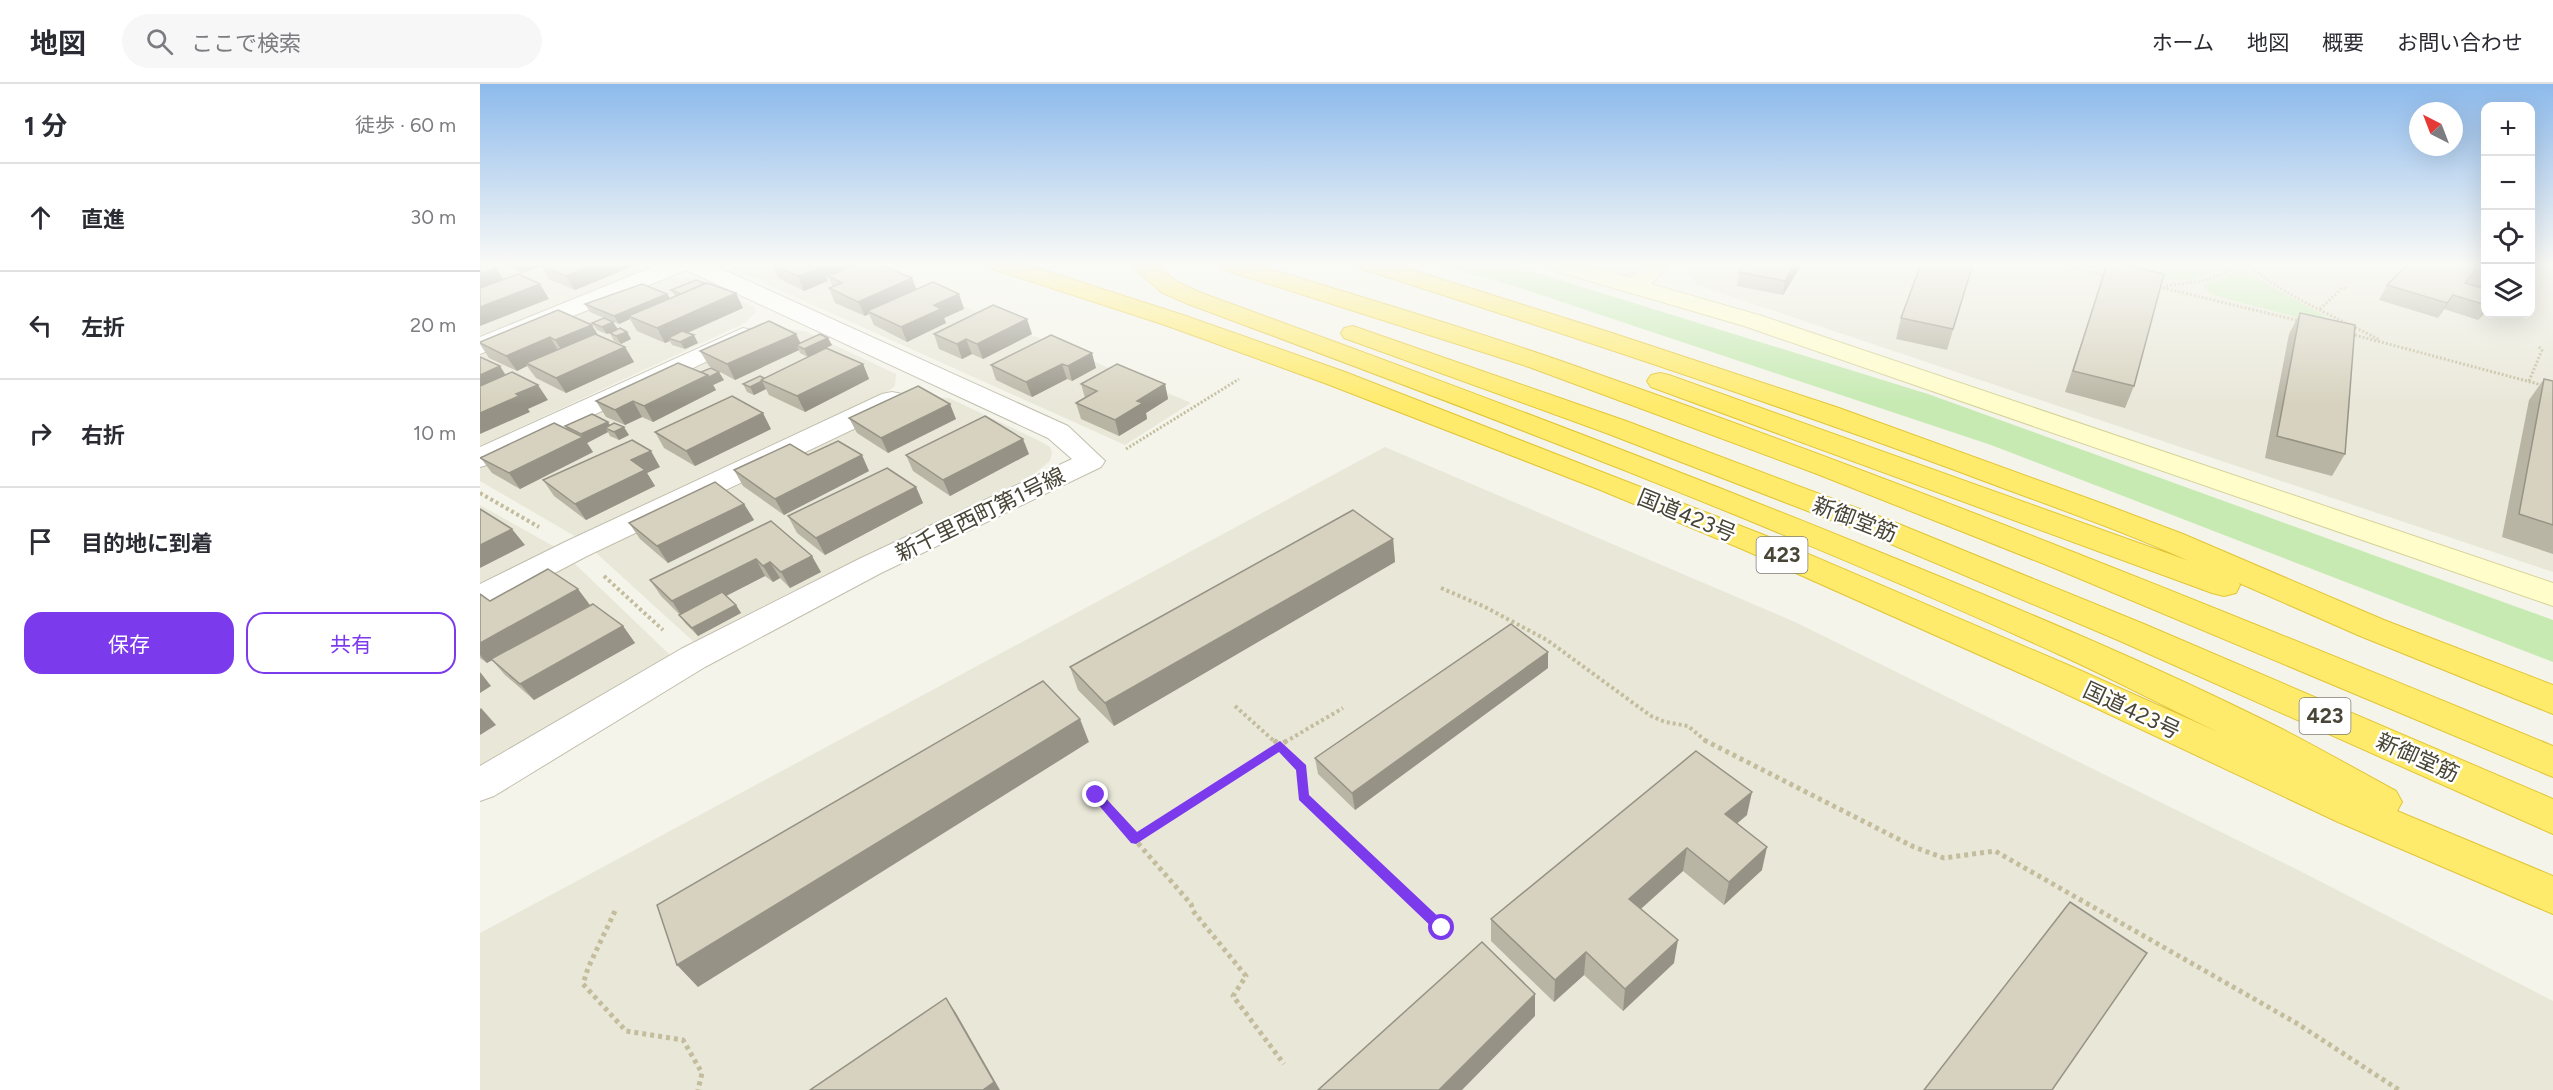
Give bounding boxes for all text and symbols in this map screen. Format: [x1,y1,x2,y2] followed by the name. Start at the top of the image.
[122,14,542,68] search box
[143,25,176,58] icon: search
[30,26,86,60] text: 地図
[191,30,301,57] text: ここで検索
[2152,30,2214,55] text: ホーム
[2247,30,2289,55] text: 地図
[2322,30,2364,55] text: 概要
[2397,30,2523,55] text: お問い合わせ
[2409,102,2463,156] north arrow
[2481,102,2535,318] map controls
[2481,102,2535,156] button: +
[24,110,67,142] text: 1 分
[355,113,456,137] text: 徒歩 · 60 m
[2481,156,2535,210] button: −
[24,201,57,234] icon: ahead
[410,205,456,229] text: 30 m
[81,206,125,233] text: 直進
[2481,210,2535,264] button: locate
[2481,264,2535,318] button: layers
[24,309,57,342] icon: left
[410,313,456,337] text: 20 m
[81,314,125,341] text: 左折
[24,417,57,450] icon: right
[413,421,456,445] text: 10 m
[81,422,125,449] text: 右折
[891,462,1069,567] street label: 新千里西町第1号線
[1634,483,1740,547] street label: 国道423号
[1809,491,1901,548] street label: 新御堂筋
[24,525,57,558] icon: arrive
[81,530,213,557] text: 目的地に到着
[1756,537,1808,573] road number: 423
[24,612,234,674] button: 保存
[246,612,456,674] button: 共有
[2079,676,2185,745] street label: 国道423号
[2300,698,2350,734] road number: 423
[2372,727,2463,788] street label: 新御堂筋
[1082,781,1108,807] route end
[1428,914,1454,940] route start

